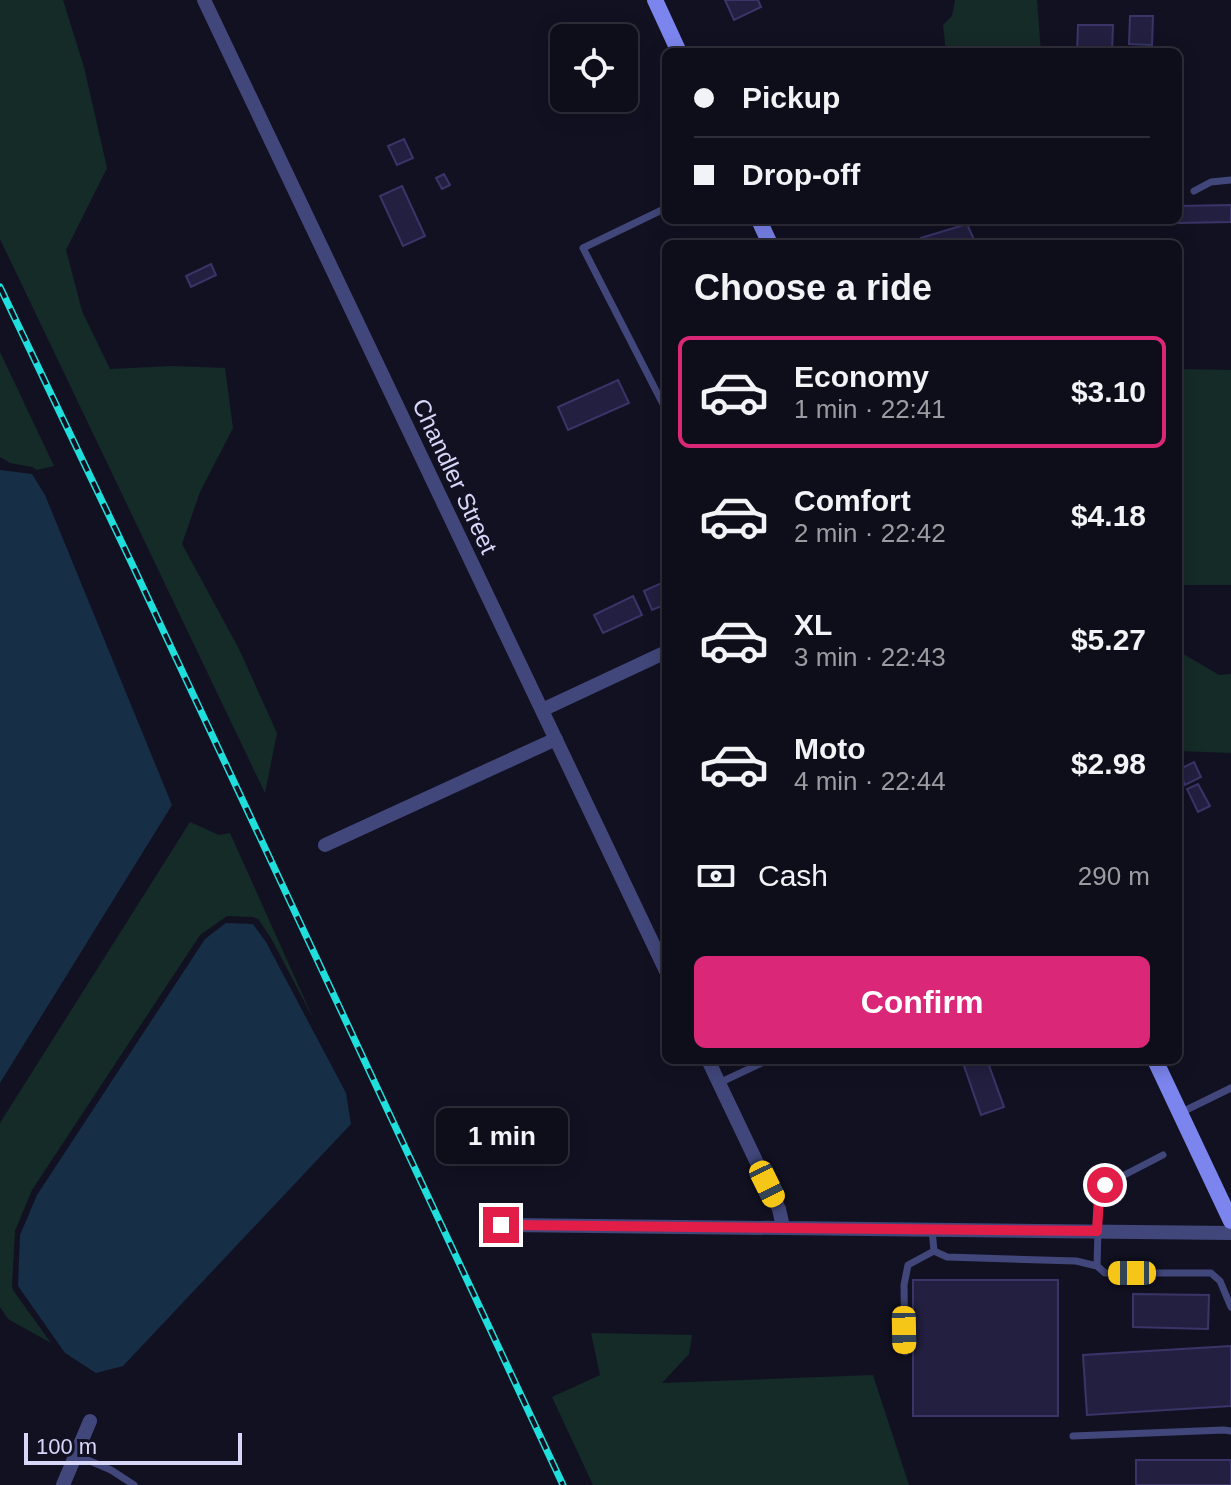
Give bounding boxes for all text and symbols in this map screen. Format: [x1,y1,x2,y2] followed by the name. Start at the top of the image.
[550,24,638,112] map controls
[550,24,638,112] button: locate
[742,81,840,114] text: Pickup
[742,158,860,191] text: Drop-off
[694,267,932,308] text: Choose a ride
[698,356,770,428] icon: car
[794,360,929,393] text: Economy
[1071,375,1146,408] text: $3.10
[407,394,503,558] street label: Chandler Street
[794,394,946,424] text: 1 min · 22:41
[698,480,770,552] icon: car
[794,484,911,517] text: Comfort
[1071,499,1146,532] text: $4.18
[794,518,946,548] text: 2 min · 22:42
[698,604,770,676] icon: car
[794,608,832,641] text: XL
[1071,623,1146,656] text: $5.27
[794,642,946,672] text: 3 min · 22:43
[698,728,770,800] icon: car
[794,732,866,765] text: Moto
[1071,747,1146,780] text: $2.98
[794,766,946,796] text: 4 min · 22:44
[694,854,738,898] icon: cash
[758,859,828,892] text: Cash
[1078,861,1150,891] text: 290 m
[694,956,1150,1048] button: Confirm
[435,1109,567,1165] callout: 1 min
[468,1121,536,1151] text: 1 min
[746,1157,788,1211] car
[1087,1167,1123,1203] route start
[483,1207,519,1243] route end
[1108,1261,1156,1285] car
[892,1306,916,1354] car
[24,1429,242,1465] scale bar
[36,1434,97,1459] text: 100 m

